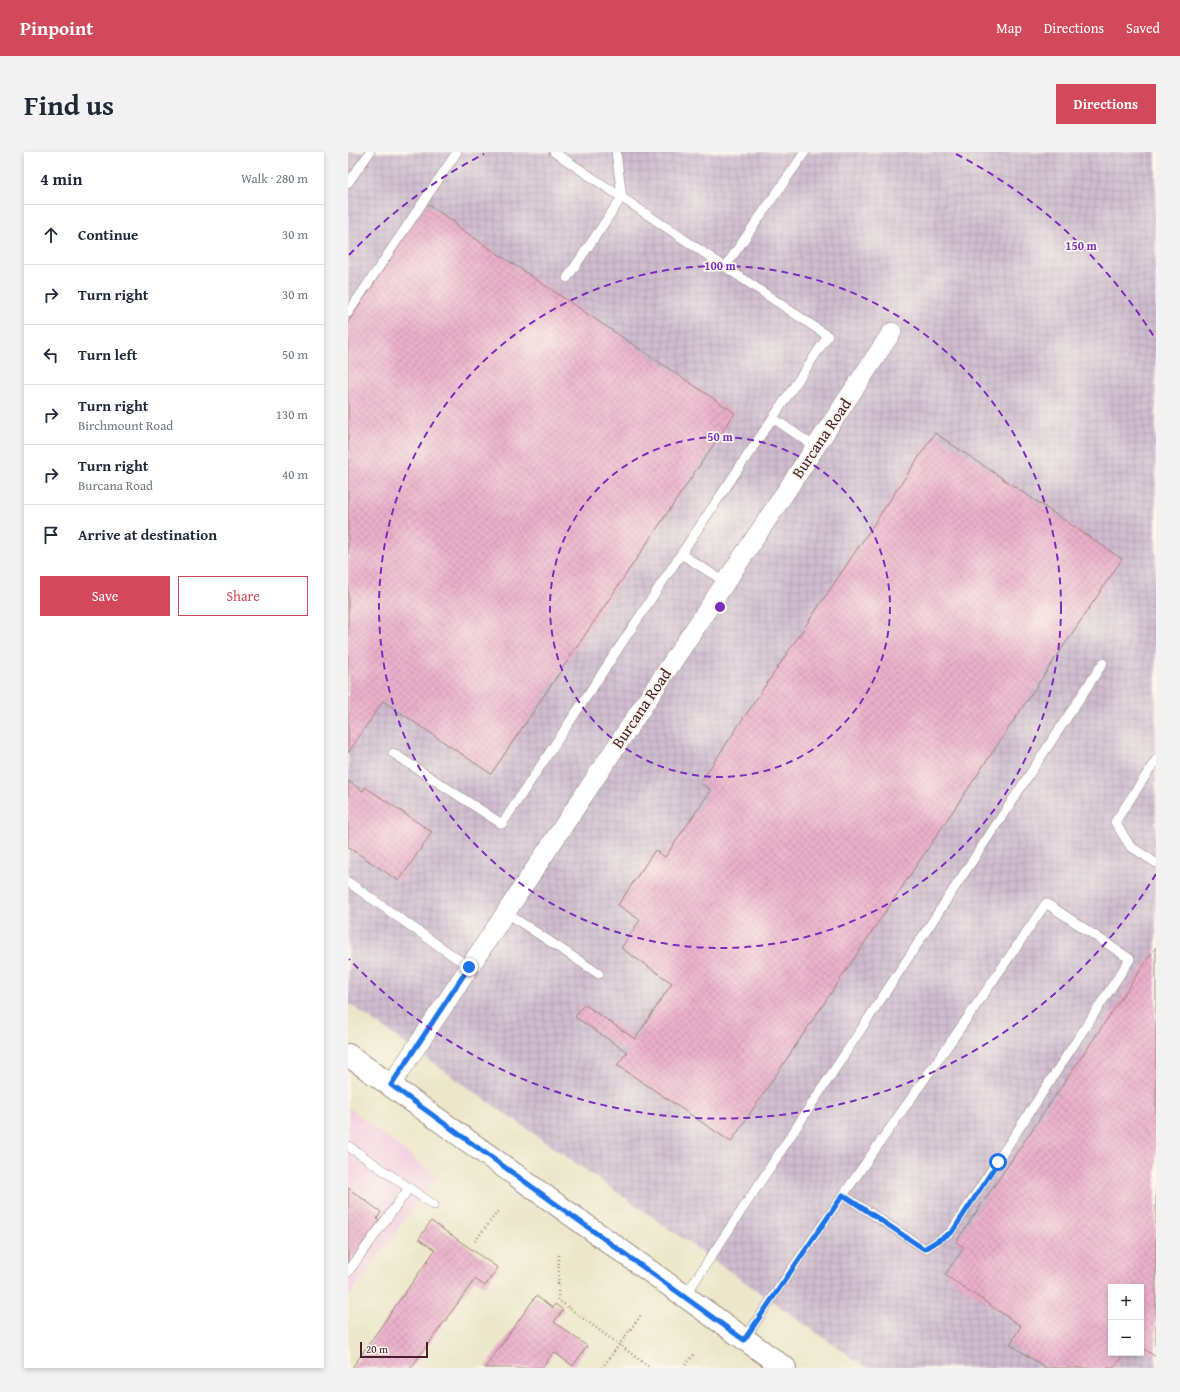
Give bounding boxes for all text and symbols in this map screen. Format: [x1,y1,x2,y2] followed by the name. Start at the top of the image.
[20,14,93,42] text: Pinpoint
[996,18,1022,38] text: Map
[1044,18,1104,38] text: Directions
[1126,18,1160,38] text: Saved
[24,84,114,125] text: Find us
[1056,84,1156,124] button: Directions
[40,166,82,191] text: 4 min
[241,169,308,188] text: Walk · 280 m
[40,224,62,246] icon: ahead
[78,224,139,245] text: Continue
[282,225,308,244] text: 30 m
[1065,237,1098,254] text: 150 m
[704,257,737,274] text: 100 m
[40,284,62,306] icon: right
[78,284,149,305] text: Turn right
[282,285,308,304] text: 30 m
[40,344,62,366] icon: left
[78,344,137,365] text: Turn left
[282,345,308,364] text: 50 m
[785,393,857,483] street label: Burcana Road
[78,395,149,416] text: Turn right
[40,404,62,426] icon: right
[276,405,308,424] text: 130 m
[78,416,173,435] text: Birchmount Road
[707,428,733,445] text: 50 m
[78,455,149,476] text: Turn right
[40,464,62,486] icon: right
[282,465,308,484] text: 40 m
[78,476,153,495] text: Burcana Road
[40,524,62,546] icon: arrive
[78,524,217,545] text: Arrive at destination
[40,576,170,616] button: Save
[178,576,308,616] button: Share
[713,600,727,614] centre of rings
[605,663,677,753] street label: Burcana Road
[460,958,478,976] route end
[989,1153,1007,1171] route start
[1108,1284,1144,1356] map controls
[1108,1284,1144,1320] button: +
[1108,1320,1144,1356] button: −
[360,1340,428,1359] scale bar
[366,1341,388,1357] text: 20 m

